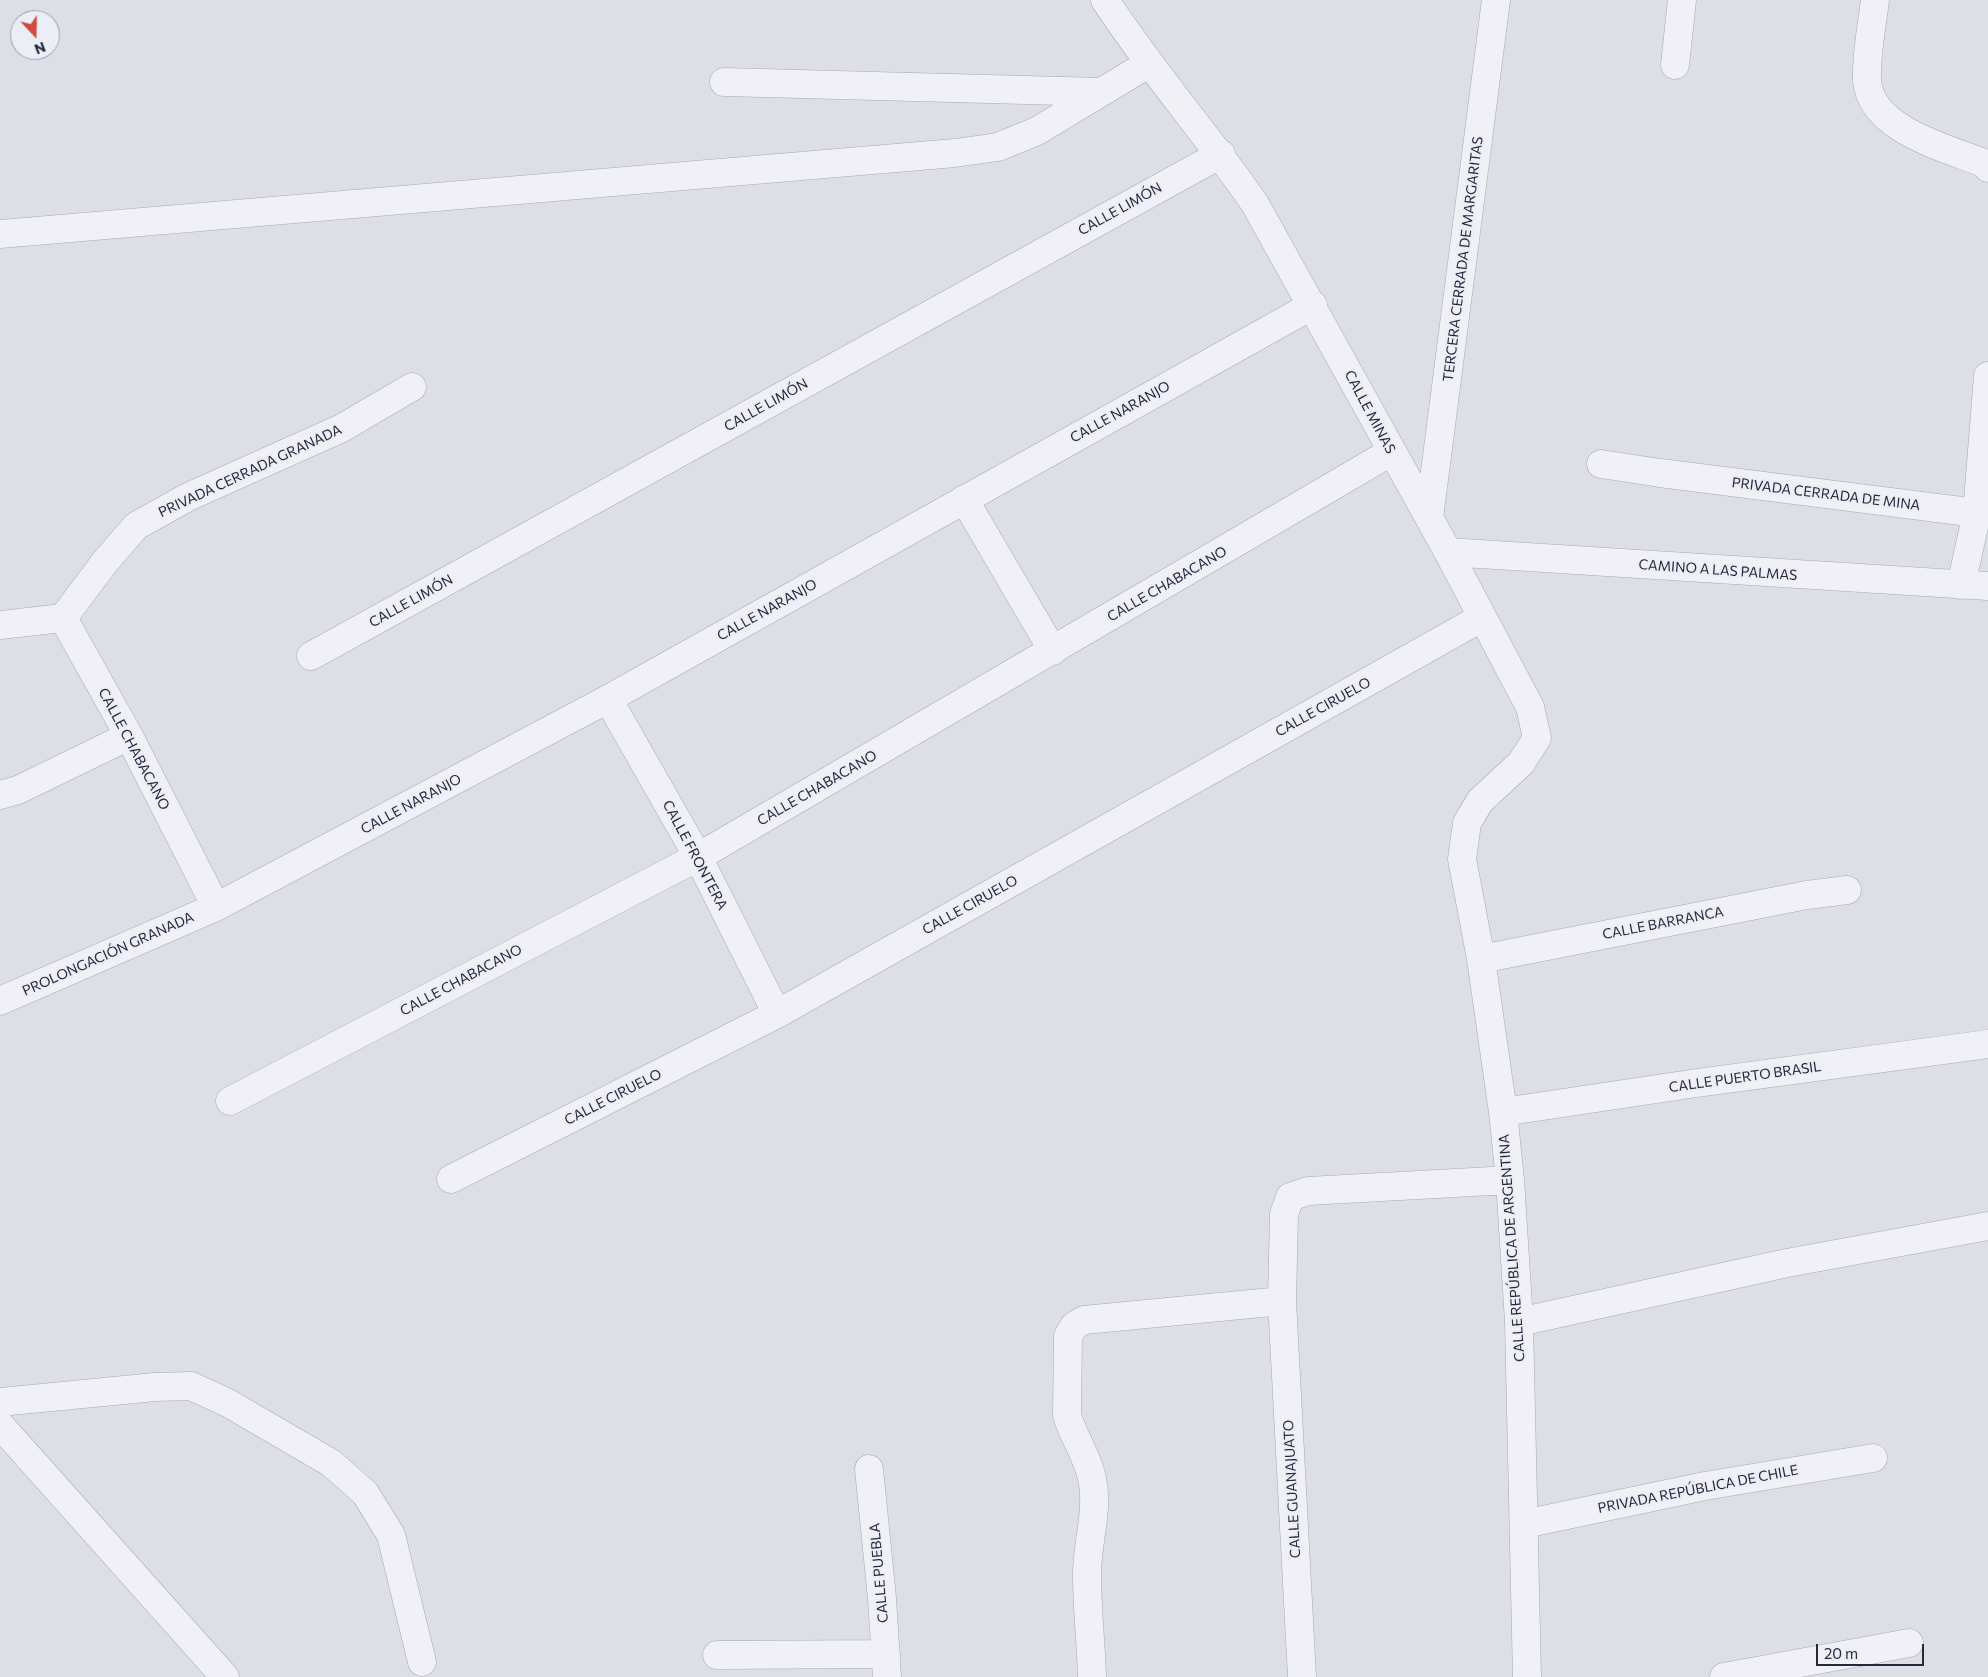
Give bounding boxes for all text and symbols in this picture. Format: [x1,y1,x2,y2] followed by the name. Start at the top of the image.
[10,10,60,60] north arrow
[32,39,48,58] text: N
[1440,135,1486,383] street label: TERCERA CERRADA DE MARGARITAS
[1075,179,1165,239] street label: CALLE LIMÓN
[1341,367,1399,457] street label: CALLE MINAS
[721,375,811,435] street label: CALLE LIMÓN
[1067,378,1173,446] street label: CALLE NARANJO
[156,421,344,521] street label: PRIVADA CERRADA GRANADA
[1731,474,1921,514] street label: PRIVADA CERRADA DE MINA
[1104,543,1230,625] street label: CALLE CHABACANO
[1638,556,1798,584] street label: CAMINO A LAS PALMAS
[366,571,456,631] street label: CALLE LIMÓN
[714,576,820,644] street label: CALLE NARANJO
[1272,674,1374,740] street label: CALLE CIRUELO
[95,685,173,813] street label: CALLE CHABACANO
[754,747,880,829] street label: CALLE CHABACANO
[358,770,464,838] street label: CALLE NARANJO
[659,797,731,913] street label: CALLE FRONTERA
[919,872,1021,938] street label: CALLE CIRUELO
[1601,903,1725,943] street label: CALLE BARRANCA
[20,909,196,999] street label: PROLONGACIÓN GRANADA
[397,941,525,1019] street label: CALLE CHABACANO
[1668,1058,1822,1096] street label: CALLE PUERTO BRASIL
[562,1065,664,1129] street label: CALLE CIRUELO
[1496,1134,1528,1362] street label: CALLE REPÚBLICA DE ARGENTINA
[1280,1419,1304,1559] street label: CALLE GUANAJUATO
[1596,1461,1800,1517] street label: PRIVADA REPÚBLICA DE CHILE
[866,1522,892,1624] street label: CALLE PUEBLA
[1818,1634,1926,1666] scale bar
[1824,1644,1858,1662] text: 20 m

